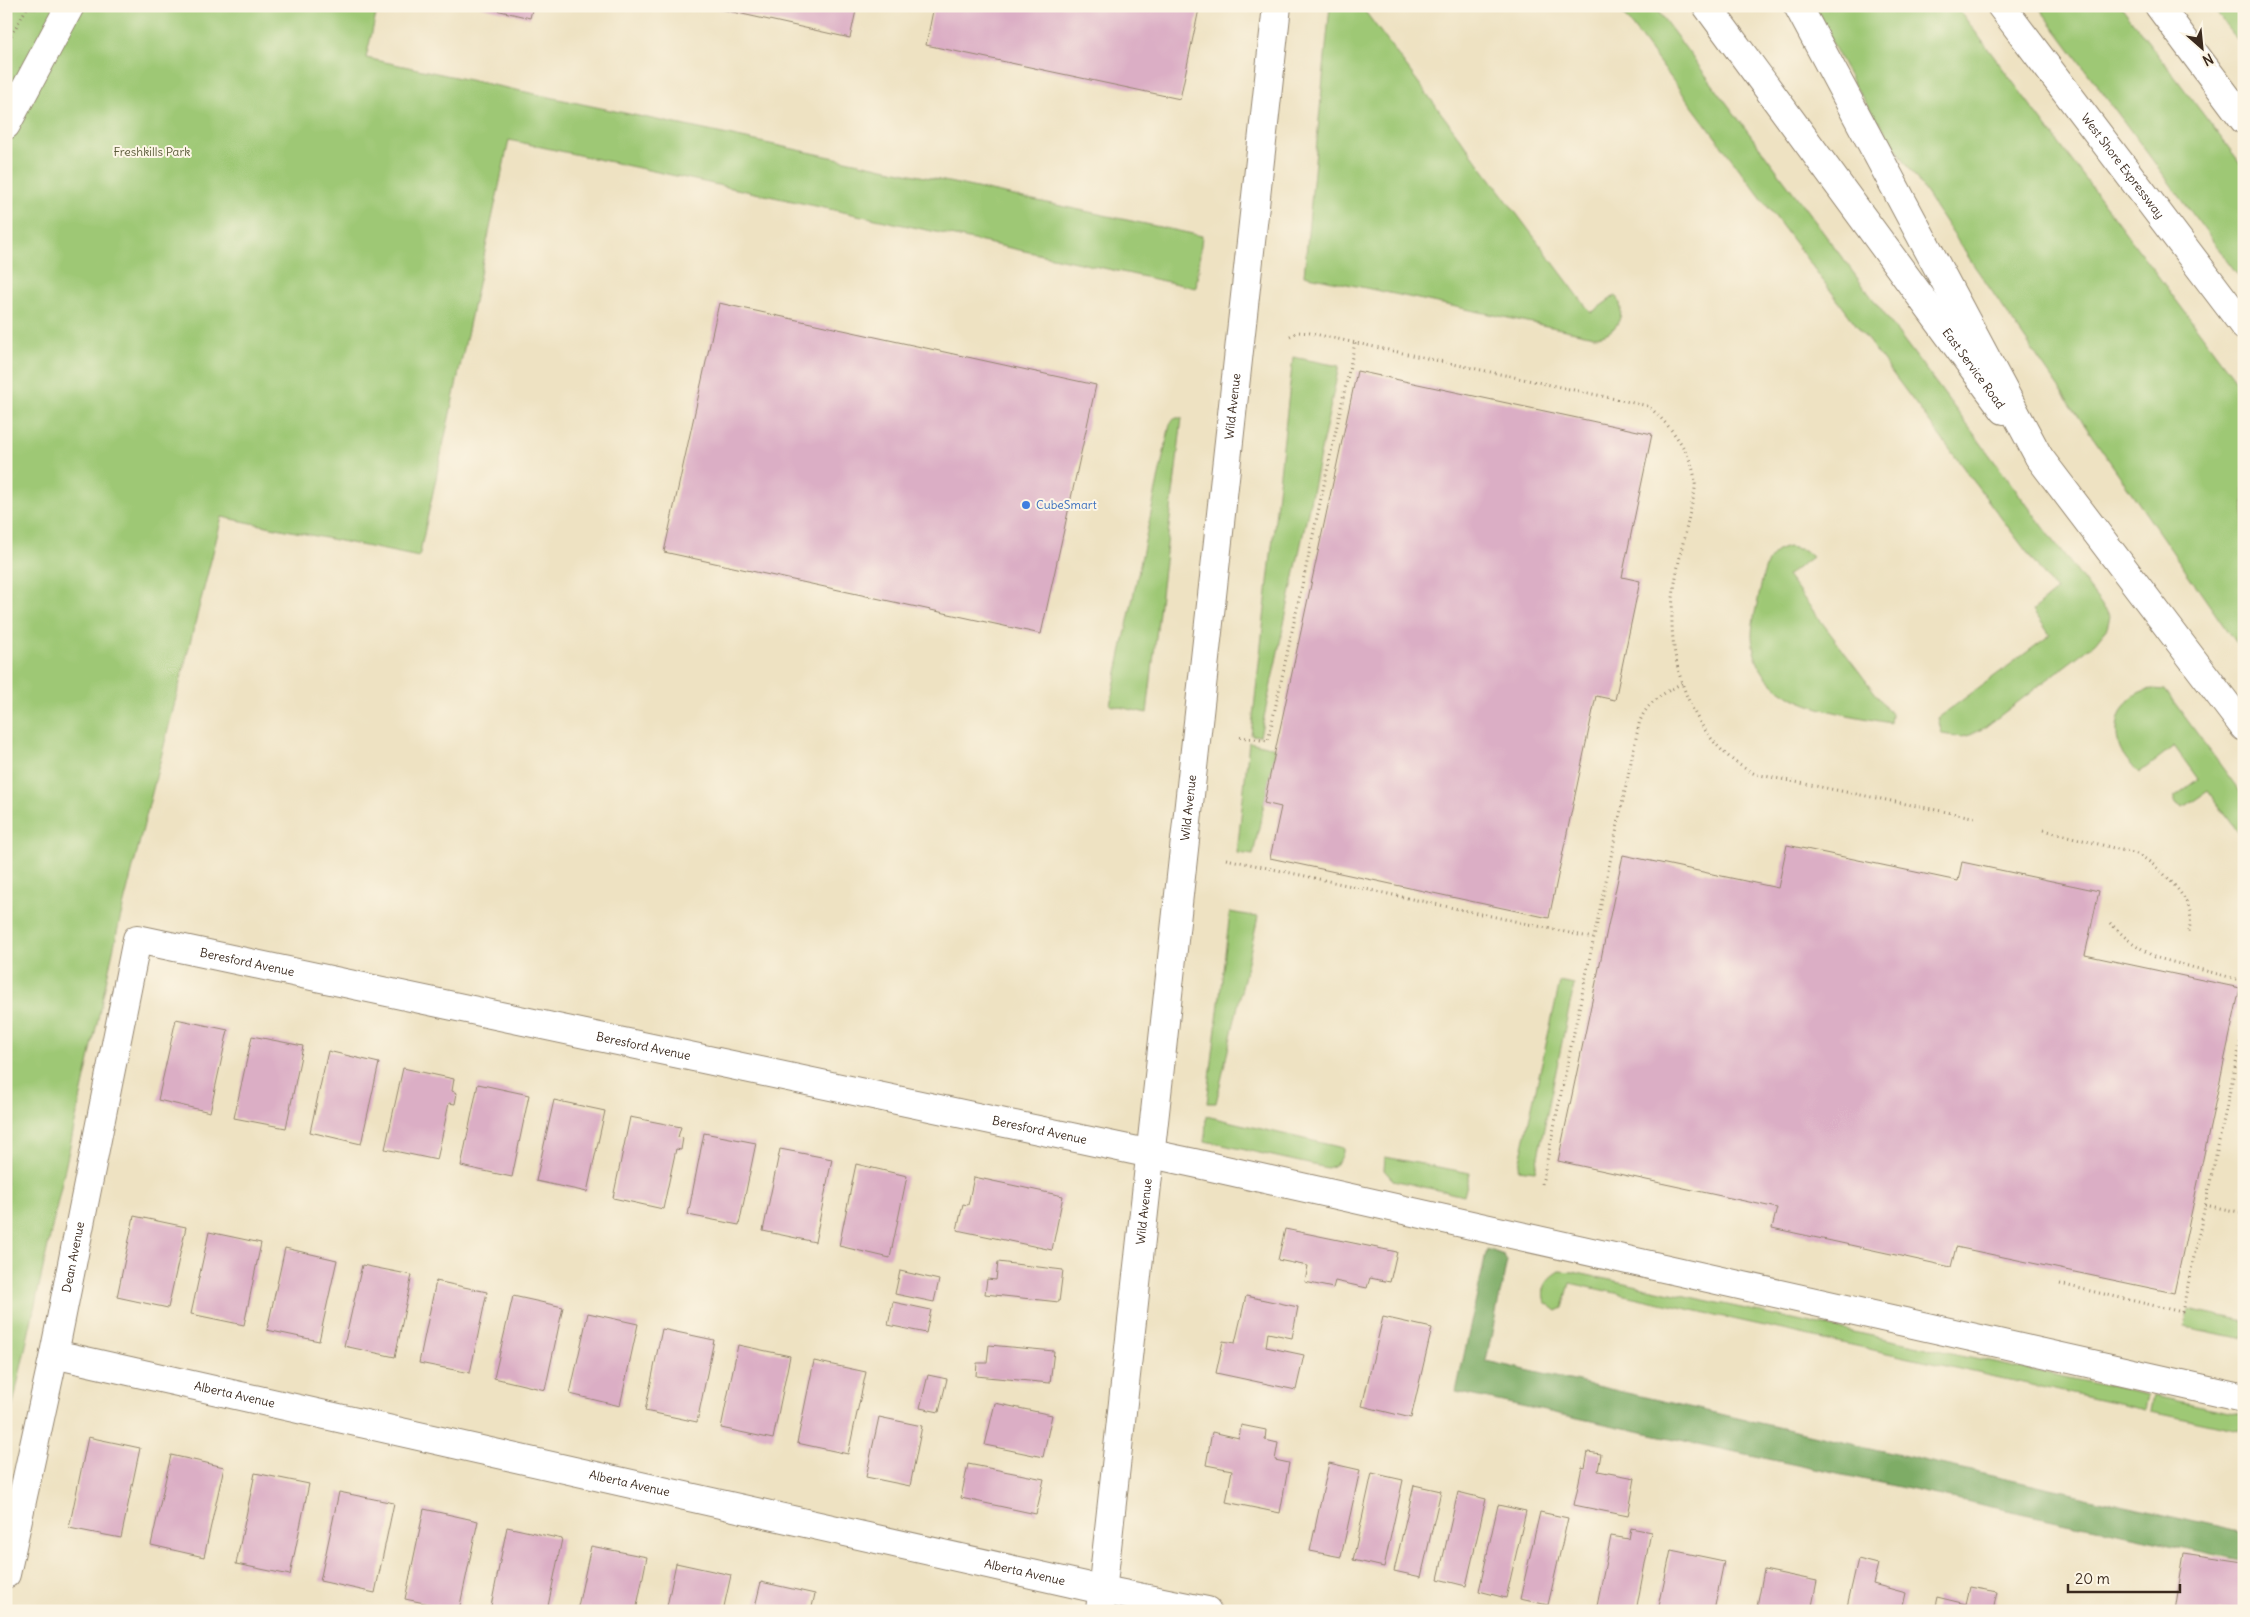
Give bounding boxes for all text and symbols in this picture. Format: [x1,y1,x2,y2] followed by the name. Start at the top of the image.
[2178,22,2228,72] north arrow
[2200,49,2216,70] text: N
[2078,110,2168,221] street label: West Shore Expressway
[114,144,190,159] park label: Freshkills Park
[1939,325,2008,411] street label: East Service Road
[1221,372,1243,440] street label: Wild Avenue
[1036,497,1097,512] place label: CubeSmart
[1020,499,1032,511] marker: CubeSmart
[1177,774,1199,842] street label: Wild Avenue
[199,945,296,979] street label: Beresford Avenue
[595,1029,692,1063] street label: Beresford Avenue
[991,1112,1088,1147] street label: Beresford Avenue
[1132,1177,1155,1245] street label: Wild Avenue
[58,1220,87,1294] street label: Dean Avenue
[193,1378,276,1410] street label: Alberta Avenue
[588,1467,672,1499] street label: Alberta Avenue
[983,1556,1067,1588] street label: Alberta Avenue
[2068,1562,2180,1594] scale bar
[2075,1569,2110,1588] text: 20 m

